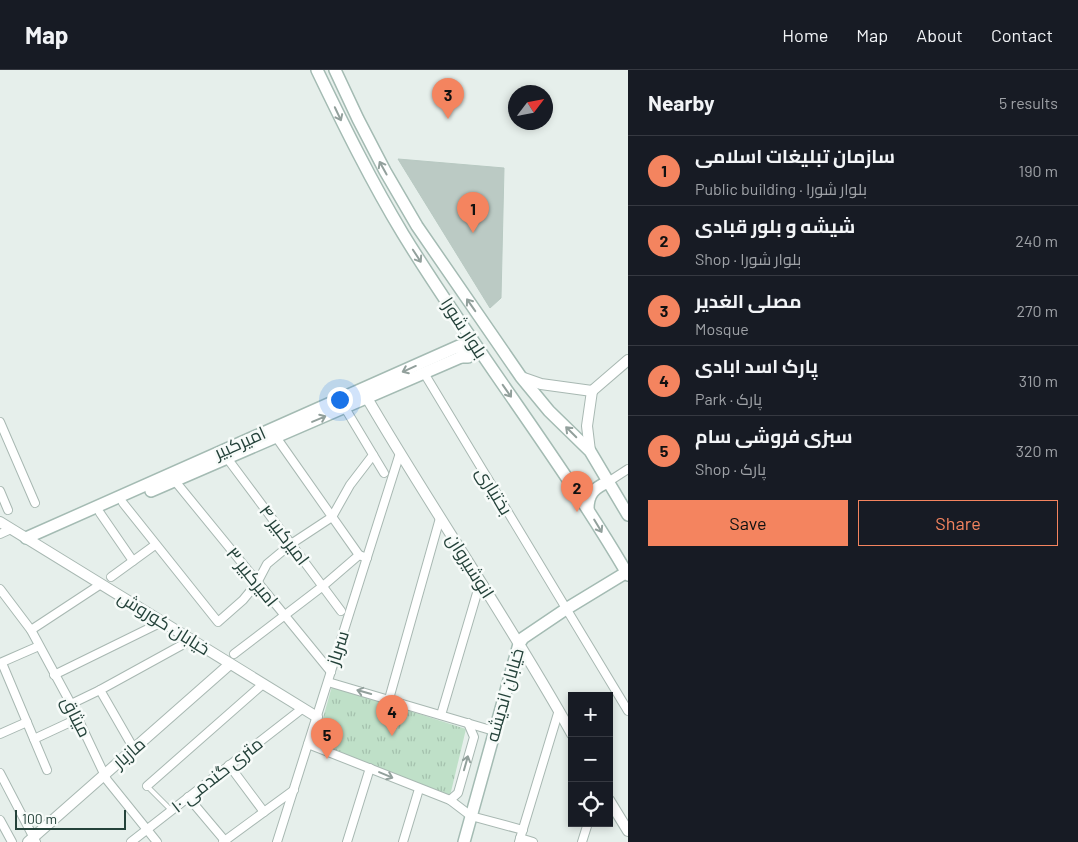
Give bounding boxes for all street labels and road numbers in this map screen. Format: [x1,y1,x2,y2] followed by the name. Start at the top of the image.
[436,293,493,363] street label: بلوار شورا
[209,421,269,465] street label: امیرکبیر
[471,462,518,519] street label: بختیاری
[254,500,315,570] street label: امیرکبیر ۴
[442,529,499,602] street label: انوشیروان
[221,542,283,611] street label: امیرکبیر ۳
[114,585,215,660] street label: خیابان کوروش
[321,628,354,669] street label: سرباز
[480,645,529,744] street label: خیابان اندیشه
[56,692,96,742] street label: میثاق
[107,732,150,774] street label: مازیار
[166,732,267,818] street label: ۱۰ متری گندمی

